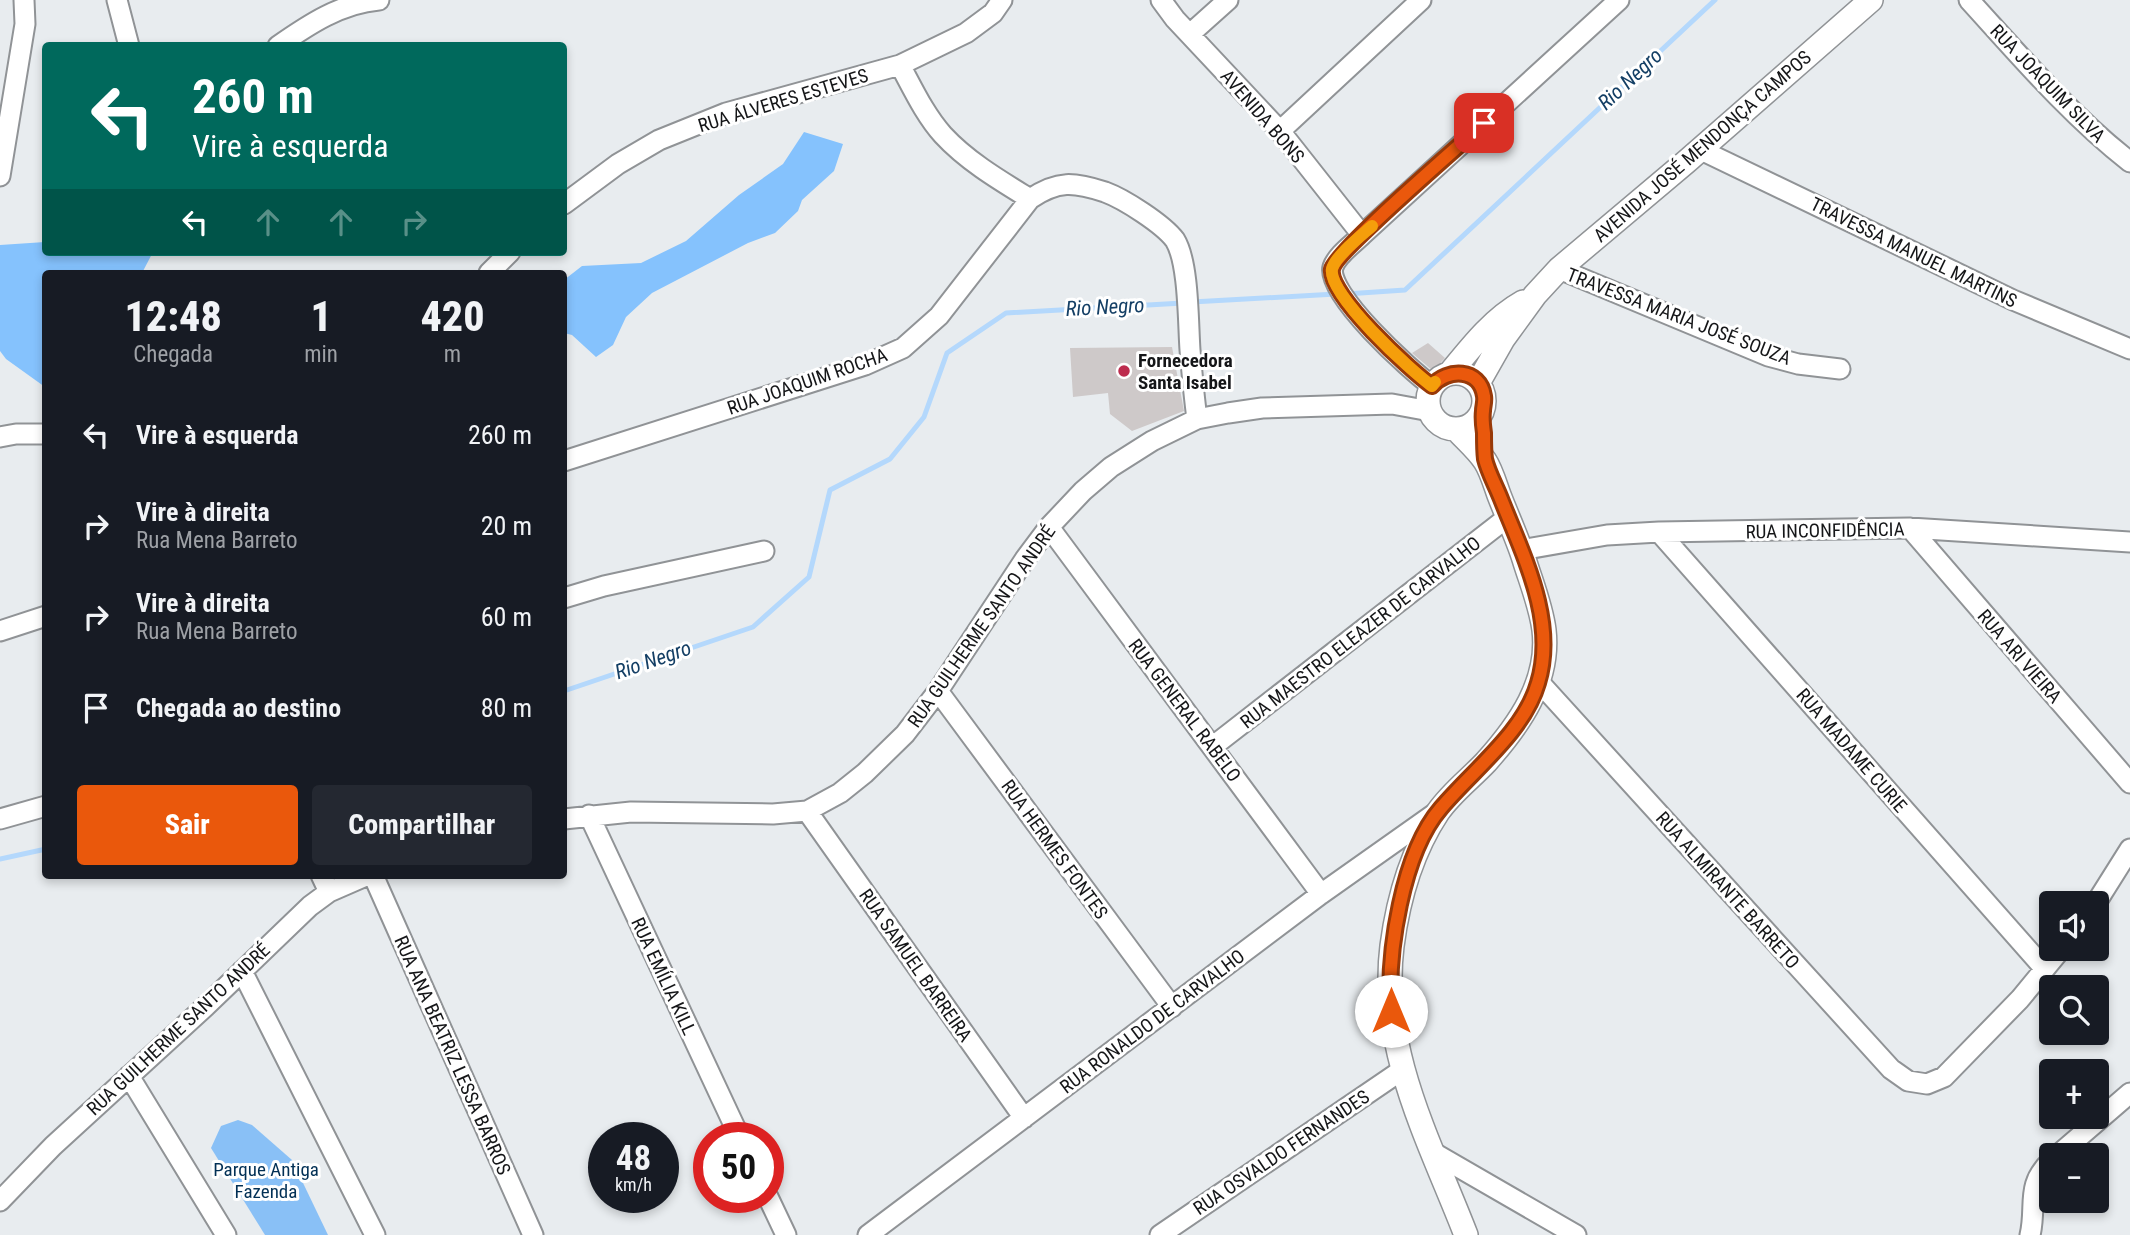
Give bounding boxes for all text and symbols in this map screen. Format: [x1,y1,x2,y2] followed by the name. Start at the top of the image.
[1985,19,2110,147] street label: RUA JOAQUIM SILVA
[1593,43,1667,115] water label: Rio Negro
[1589,46,1816,247] street label: AVENIDA JOSÉ MENDONÇA CAMPOS
[695,64,871,137] street label: RUA ÁLVERES ESTEVES
[1216,65,1309,168] street label: AVENIDA BONS
[192,68,314,125] text: 260 m
[77,70,168,161] icon: left
[1454,93,1514,153] pin
[1465,104,1503,142] icon: arrive
[192,127,388,165] text: Vire à esquerda
[1807,192,2021,313] street label: TRAVESSA MANUEL MARTINS
[176,203,214,241] icon: left
[249,203,287,241] icon: ahead
[322,203,360,241] icon: ahead
[395,203,433,241] icon: right
[1563,263,1794,370] street label: TRAVESSA MARIA JOSÉ SOUZA
[124,292,222,341] text: 12:48
[310,292,332,341] text: 1
[420,292,485,341] text: 420
[1065,293,1145,321] water label: Rio Negro
[133,341,213,368] text: Chegada
[304,341,338,368] text: min
[444,341,461,368] text: m
[724,343,890,420] street label: RUA JOAQUIM ROCHA
[1138,349,1233,394] place label: Fornecedora Santa Isabel
[1116,363,1132,379] marker: Fornecedora Santa Isabel
[77,416,115,454] icon: left
[136,420,299,450] text: Vire à esquerda
[468,420,532,450] text: 260 m
[136,497,270,527] text: Vire à direita
[77,507,115,545] icon: right
[481,511,532,541] text: 20 m
[1745,518,1905,543] street label: RUA INCONFIDÊNCIA
[903,521,1060,732] street label: RUA GUILHERME SANTO ANDRÉ
[136,527,298,554] text: Rua Mena Barreto
[1236,531,1485,733] street label: RUA MAESTRO ELEAZER DE CARVALHO
[136,588,270,618] text: Vire à direita
[77,598,115,636] icon: right
[481,602,532,632] text: 60 m
[1973,605,2067,708] street label: RUA ARI VIEIRA
[136,618,298,645] text: Rua Mena Barreto
[1123,634,1246,786] street label: RUA GENERAL RABELO
[612,636,694,684] water label: Rio Negro
[1791,684,1912,817] street label: RUA MADAME CURIE
[77,689,115,727] icon: arrive
[136,693,341,723] text: Chegada ao destino
[481,693,532,723] text: 80 m
[996,775,1113,923] street label: RUA HERMES FONTES
[77,785,298,865] button: Sair
[312,785,532,865] button: Compartilhar
[1651,807,1804,974] street label: RUA ALMIRANTE BARRETO
[854,884,977,1046] street label: RUA SAMUEL BARREIRA
[2039,891,2109,1213] map controls
[2039,891,2109,961] button: sound
[626,914,701,1039] street label: RUA EMÍLIA KILL
[389,932,516,1178] street label: RUA ANA BEATRIZ LESSA BARROS
[82,938,275,1120] street label: RUA GUILHERME SANTO ANDRÉ
[1055,944,1249,1098] street label: RUA RONALDO DE CARVALHO
[1354,974,1428,1048] position arrow
[2039,975,2109,1045] button: search
[2039,1059,2109,1129] button: +
[1189,1085,1374,1220] street label: RUA OSVALDO FERNANDES
[693,1122,784,1213] speed limit sign: 50
[616,1138,651,1179] text: 48
[2039,1143,2109,1213] button: −
[213,1158,319,1203] park label: Parque Antiga Fazenda
[615,1174,652,1195] text: km/h

